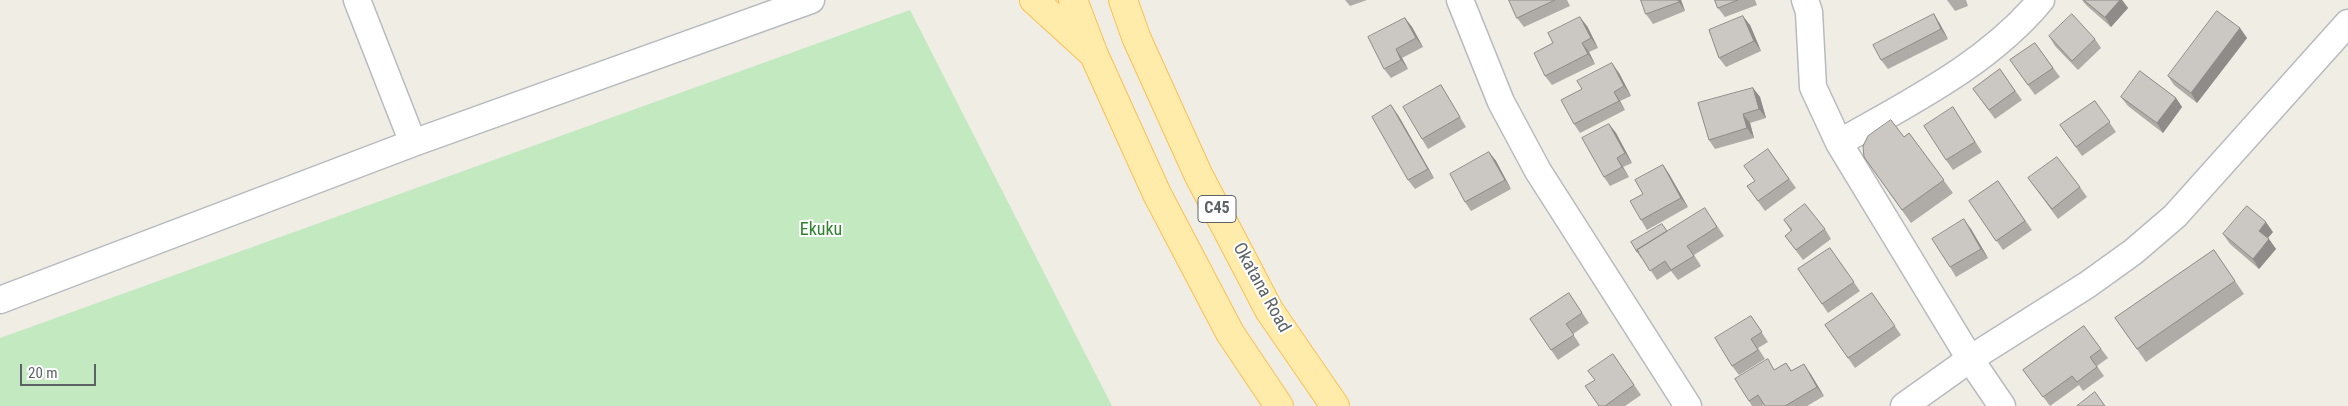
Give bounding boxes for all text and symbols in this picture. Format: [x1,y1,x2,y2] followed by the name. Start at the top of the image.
[1198,195,1236,222] road number: C45
[800,219,842,241] park label: Ekuku
[1228,239,1294,337] street label: Okatana Road
[22,354,99,386] scale bar
[28,364,58,382] text: 20 m

